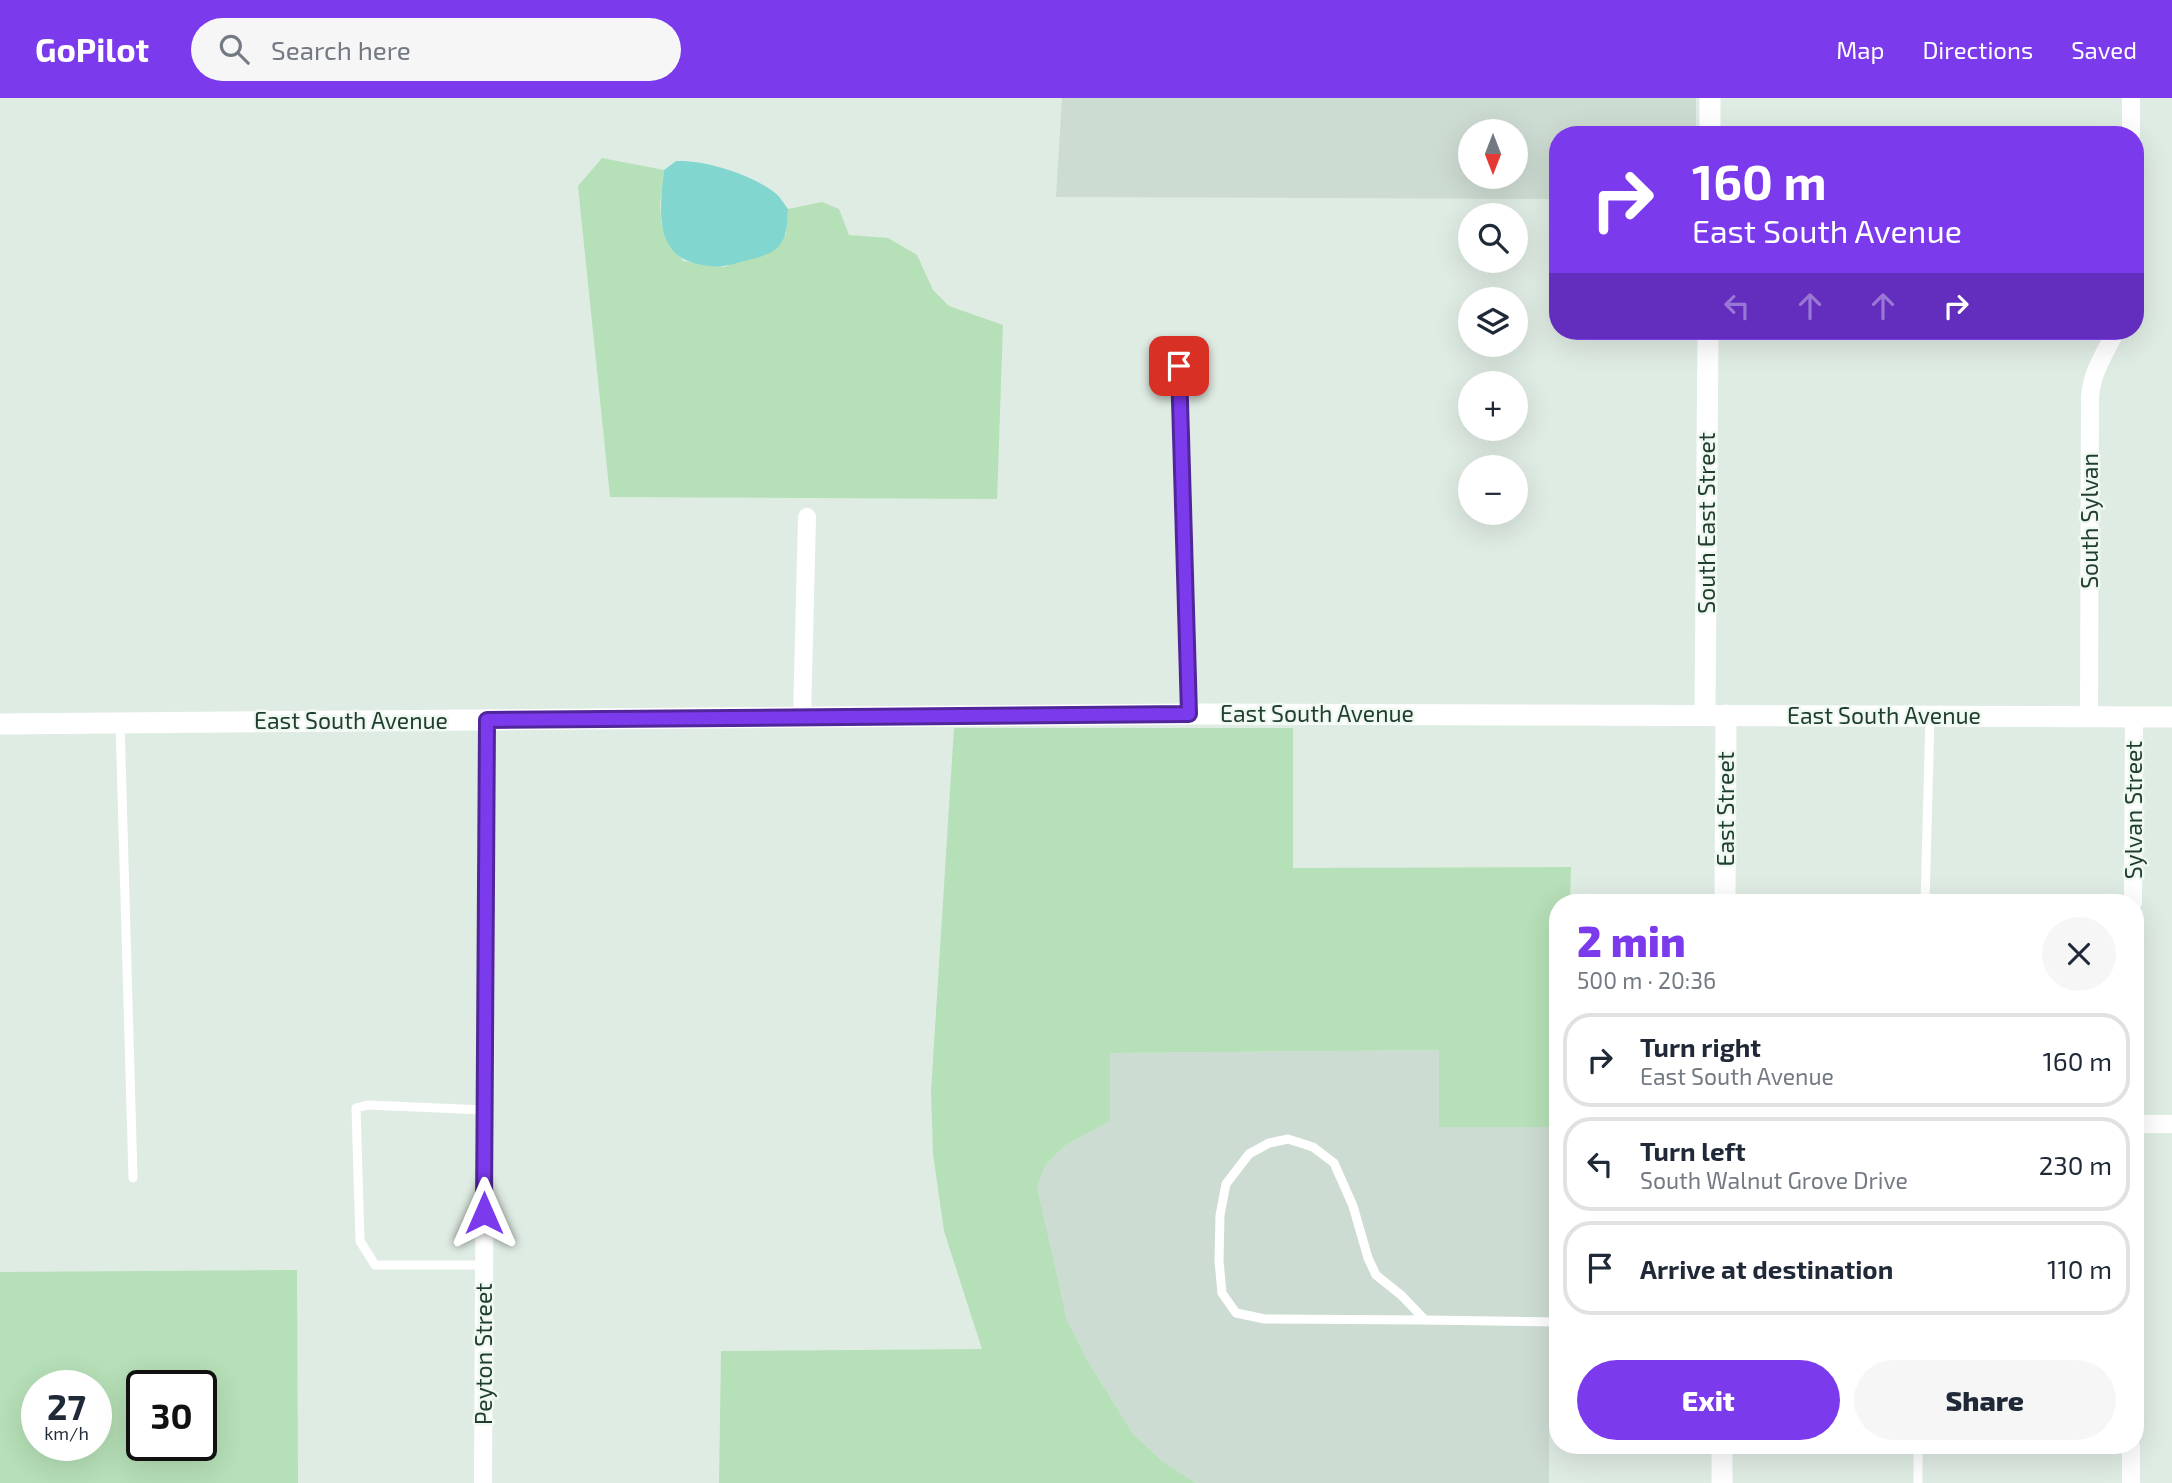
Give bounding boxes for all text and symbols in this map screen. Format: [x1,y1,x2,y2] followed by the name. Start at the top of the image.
[191,18,681,81] search box
[35,29,149,69] text: GoPilot
[215,30,253,68] icon: search
[271,34,411,65] text: Search here
[1836,35,1884,64] text: Map
[1922,35,2033,64] text: Directions
[2071,35,2137,64] text: Saved
[1458,119,1528,189] north arrow
[1458,119,1528,525] map controls
[1692,151,1827,210] text: 160 m
[1577,154,1668,245] icon: right
[1458,203,1528,273] button: search
[1692,211,1962,249] text: East South Avenue
[1458,287,1528,357] button: layers
[1718,287,1756,325] icon: left
[1791,287,1829,325] icon: ahead
[1864,287,1902,325] icon: ahead
[1937,287,1975,325] icon: right
[1149,336,1209,396] pin
[1160,347,1198,385] icon: arrive
[1458,371,1528,441] button: +
[1692,432,1720,614] street label: South East Street
[2075,453,2103,589] street label: South Sylvan
[1458,455,1528,525] button: −
[1220,699,1414,727] street label: East South Avenue
[1787,701,1981,729] street label: East South Avenue
[254,706,448,734] street label: East South Avenue
[2119,741,2147,879] street label: Sylvan Street
[1711,751,1739,867] street label: East Street
[1577,915,1686,965] text: 2 min
[2042,917,2116,991] button: close
[1577,966,1716,994] text: 500 m · 20:36
[1640,1031,1761,1062] text: Turn right
[1581,1041,1619,1079] icon: right
[2043,1045,2112,1076] text: 160 m
[1640,1062,1834,1090] text: East South Avenue
[1640,1135,1746,1166] text: Turn left
[1581,1145,1619,1183] icon: left
[2039,1149,2112,1180] text: 230 m
[1640,1166,1908,1194] text: South Walnut Grove Drive
[447,1176,521,1250] position arrow
[1581,1249,1619,1287] icon: arrive
[1640,1253,1893,1284] text: Arrive at destination
[2047,1253,2112,1284] text: 110 m
[469,1283,497,1425] street label: Peyton Street
[1577,1360,1840,1440] button: Exit
[1854,1360,2116,1440] button: Share
[126,1370,217,1461] speed limit sign: 30
[47,1385,86,1427] text: 27
[44,1422,89,1444] text: km/h

